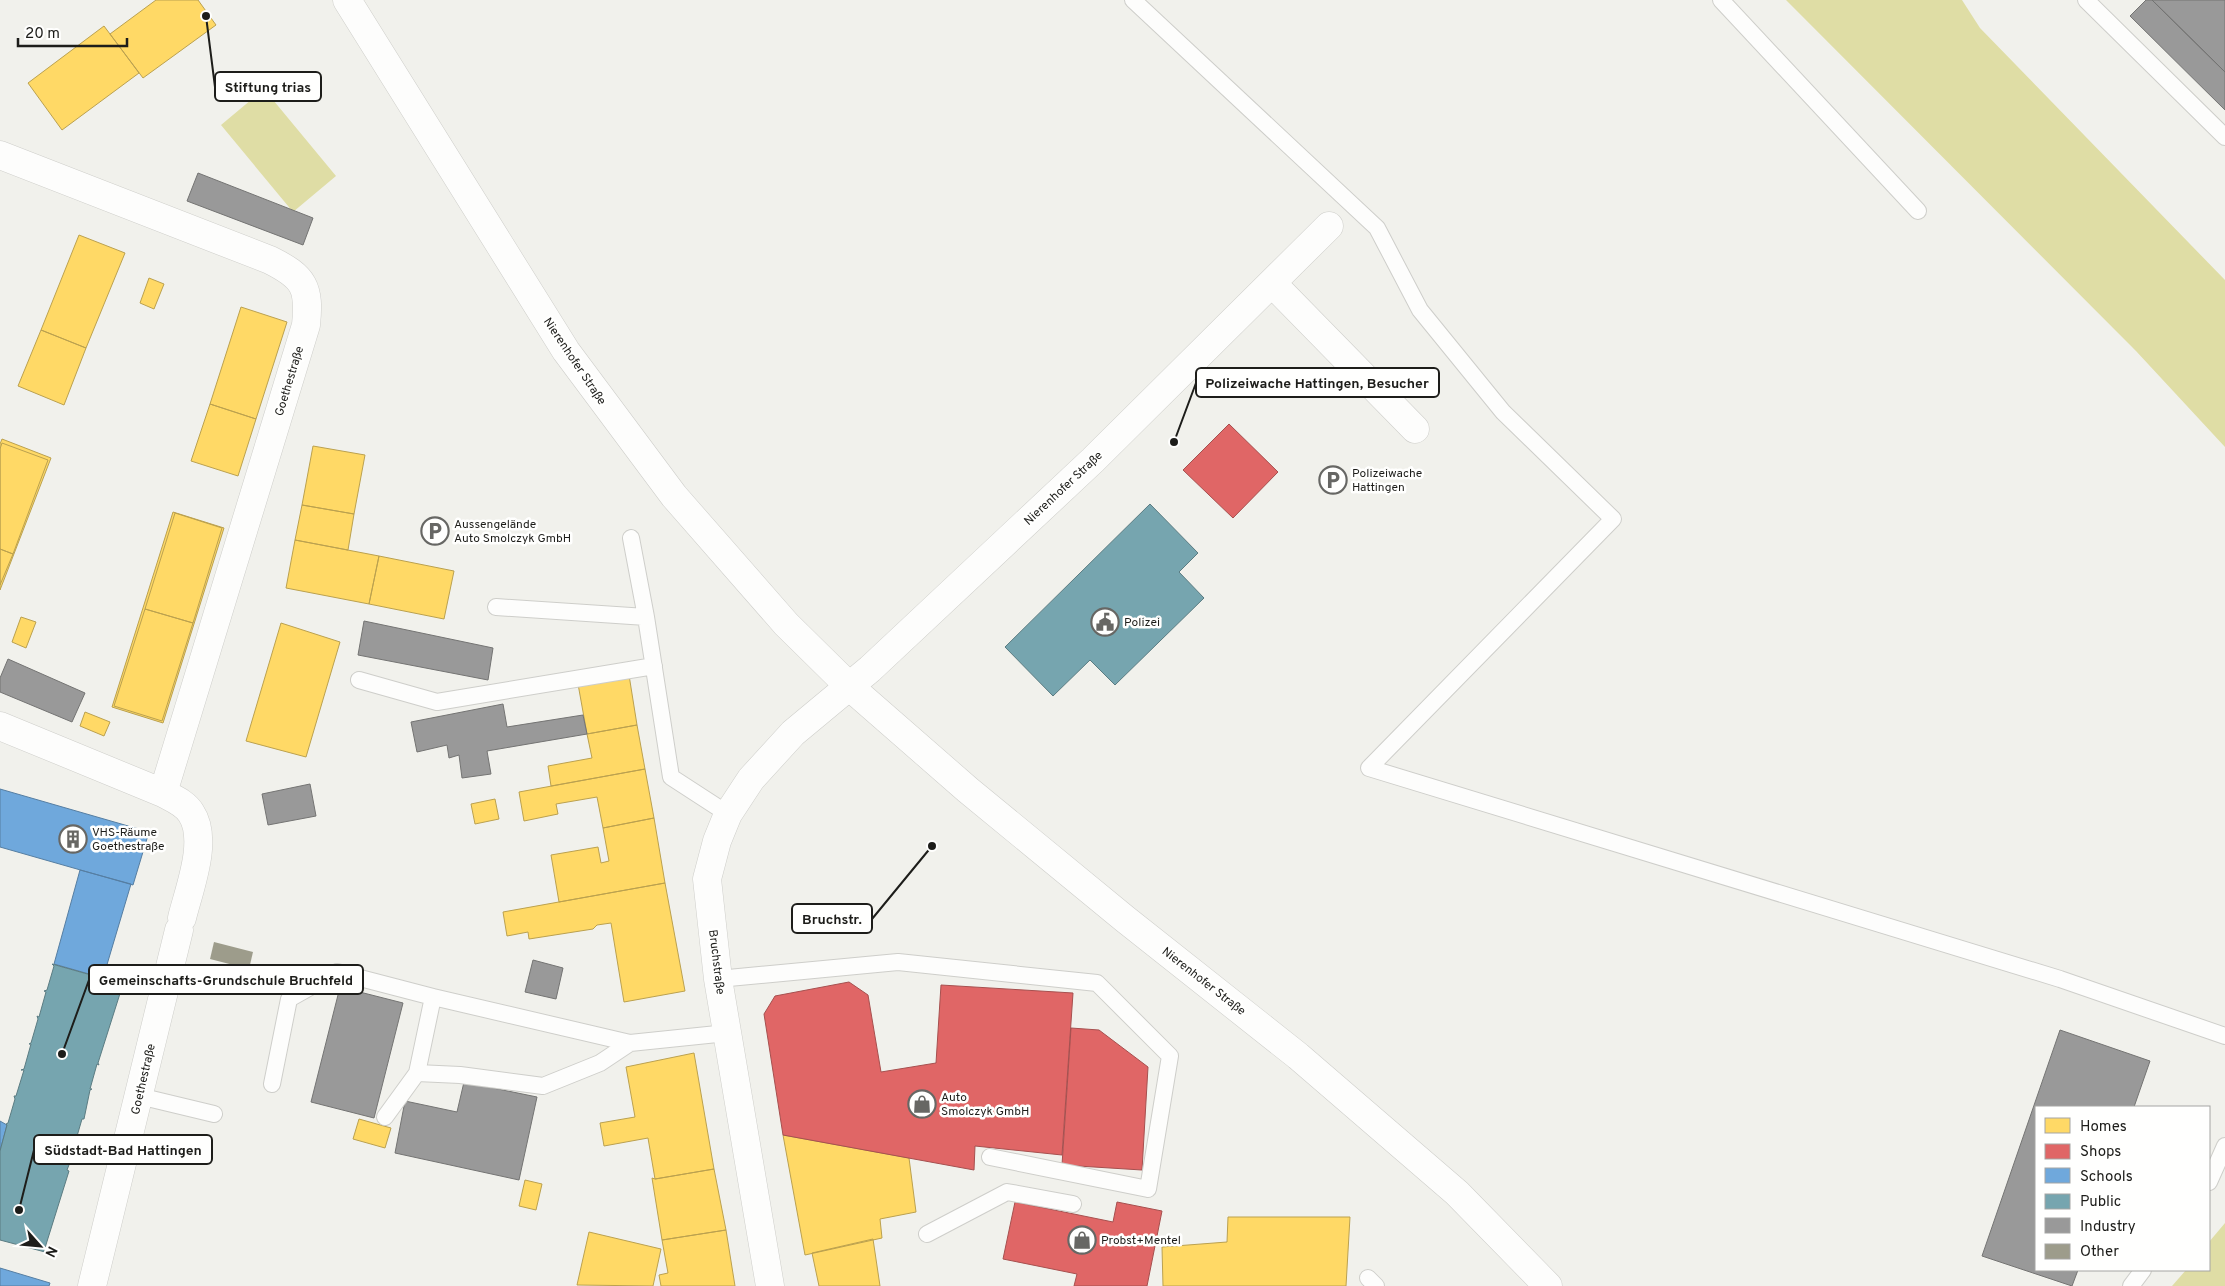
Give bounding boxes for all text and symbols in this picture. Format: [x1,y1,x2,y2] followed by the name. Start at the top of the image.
[18,15,126,47] scale bar
[25,25,60,44] text: 20 m
[215,72,321,101] callout: Stiftung trias
[225,80,311,97] text: Stiftung trias
[539,315,609,408] street label: Nierenhofer Straße
[272,344,308,418] street label: Goethestraße
[1196,368,1439,397] callout: Polizeiwache Hattingen, Besucher
[1205,376,1429,393] text: Polizeiwache Hattingen, Besucher
[1021,448,1106,529] street label: Nierenhofer Straße
[1318,465,1348,495] parking icon: Polizeiwache Hattingen
[1352,466,1422,496] place label: Polizeiwache Hattingen
[420,516,450,546] parking icon: Aussengelände Auto Smolczyk GmbH
[454,517,571,547] place label: Aussengelände Auto Smolczyk GmbH
[1090,607,1120,637] public building icon: Polizei
[1124,615,1160,631] place label: Polizei
[58,824,88,854] building icon: VHS-Räume Goethestraße
[92,825,164,855] place label: VHS-Räume Goethestraße
[792,904,872,933] callout: Bruchstr.
[802,912,862,929] text: Bruchstr.
[704,929,728,995] street label: Bruchstraße
[1158,944,1249,1020] street label: Nierenhofer Straße
[89,965,363,994] callout: Gemeinschafts-Grundschule Bruchfeld
[99,973,353,990] text: Gemeinschafts-Grundschule Bruchfeld
[128,1042,160,1116] street label: Goethestraße
[907,1089,937,1119] shop icon: Auto Smolczyk GmbH
[941,1090,1029,1120] place label: Auto Smolczyk GmbH
[2035,1106,2210,1271] legend
[2080,1118,2127,1137] text: Homes
[34,1135,212,1164] callout: Südstadt-Bad Hattingen
[44,1143,202,1160] text: Südstadt-Bad Hattingen
[2080,1143,2121,1162] text: Shops
[2080,1168,2133,1187] text: Schools
[2080,1193,2121,1212] text: Public
[2080,1218,2136,1237] text: Industry
[15,1221,65,1271] north arrow
[1067,1225,1097,1255] shop icon: Probst+Mentel
[1101,1233,1181,1249] place label: Probst+Mentel
[40,1243,60,1260] text: N
[2080,1243,2119,1262] text: Other

